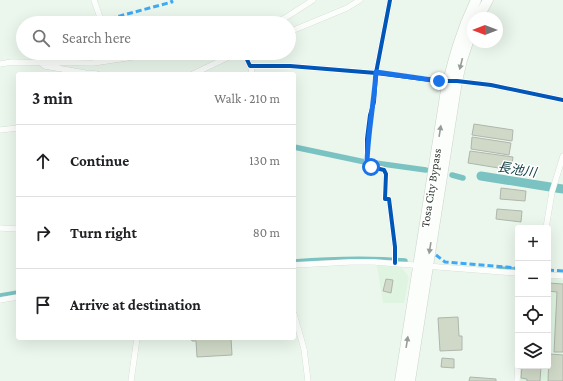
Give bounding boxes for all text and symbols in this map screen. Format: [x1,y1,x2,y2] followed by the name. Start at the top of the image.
[467,12,503,48] north arrow
[16,16,296,60] search box
[30,27,52,49] icon: search
[62,30,131,46] text: Search here
[458,59,464,71] one-way arrow
[430,72,448,90] route end
[32,89,73,108] text: 3 min
[214,91,280,106] text: Walk · 210 m
[437,125,443,137] one-way arrow
[418,147,444,229] street label: Tosa City Bypass
[32,150,54,172] icon: ahead
[70,153,129,169] text: Continue
[249,153,280,168] text: 130 m
[362,158,380,176] route start
[496,159,539,180] water label: 長池川
[32,222,54,244] icon: right
[70,225,137,241] text: Turn right
[253,225,280,240] text: 80 m
[515,225,551,369] map controls
[515,225,551,261] button: +
[427,242,433,254] one-way arrow
[515,261,551,297] button: −
[32,294,54,316] icon: arrive
[70,297,201,313] text: Arrive at destination
[515,297,551,333] button: locate
[515,333,551,369] button: layers
[404,336,410,349] one-way arrow

